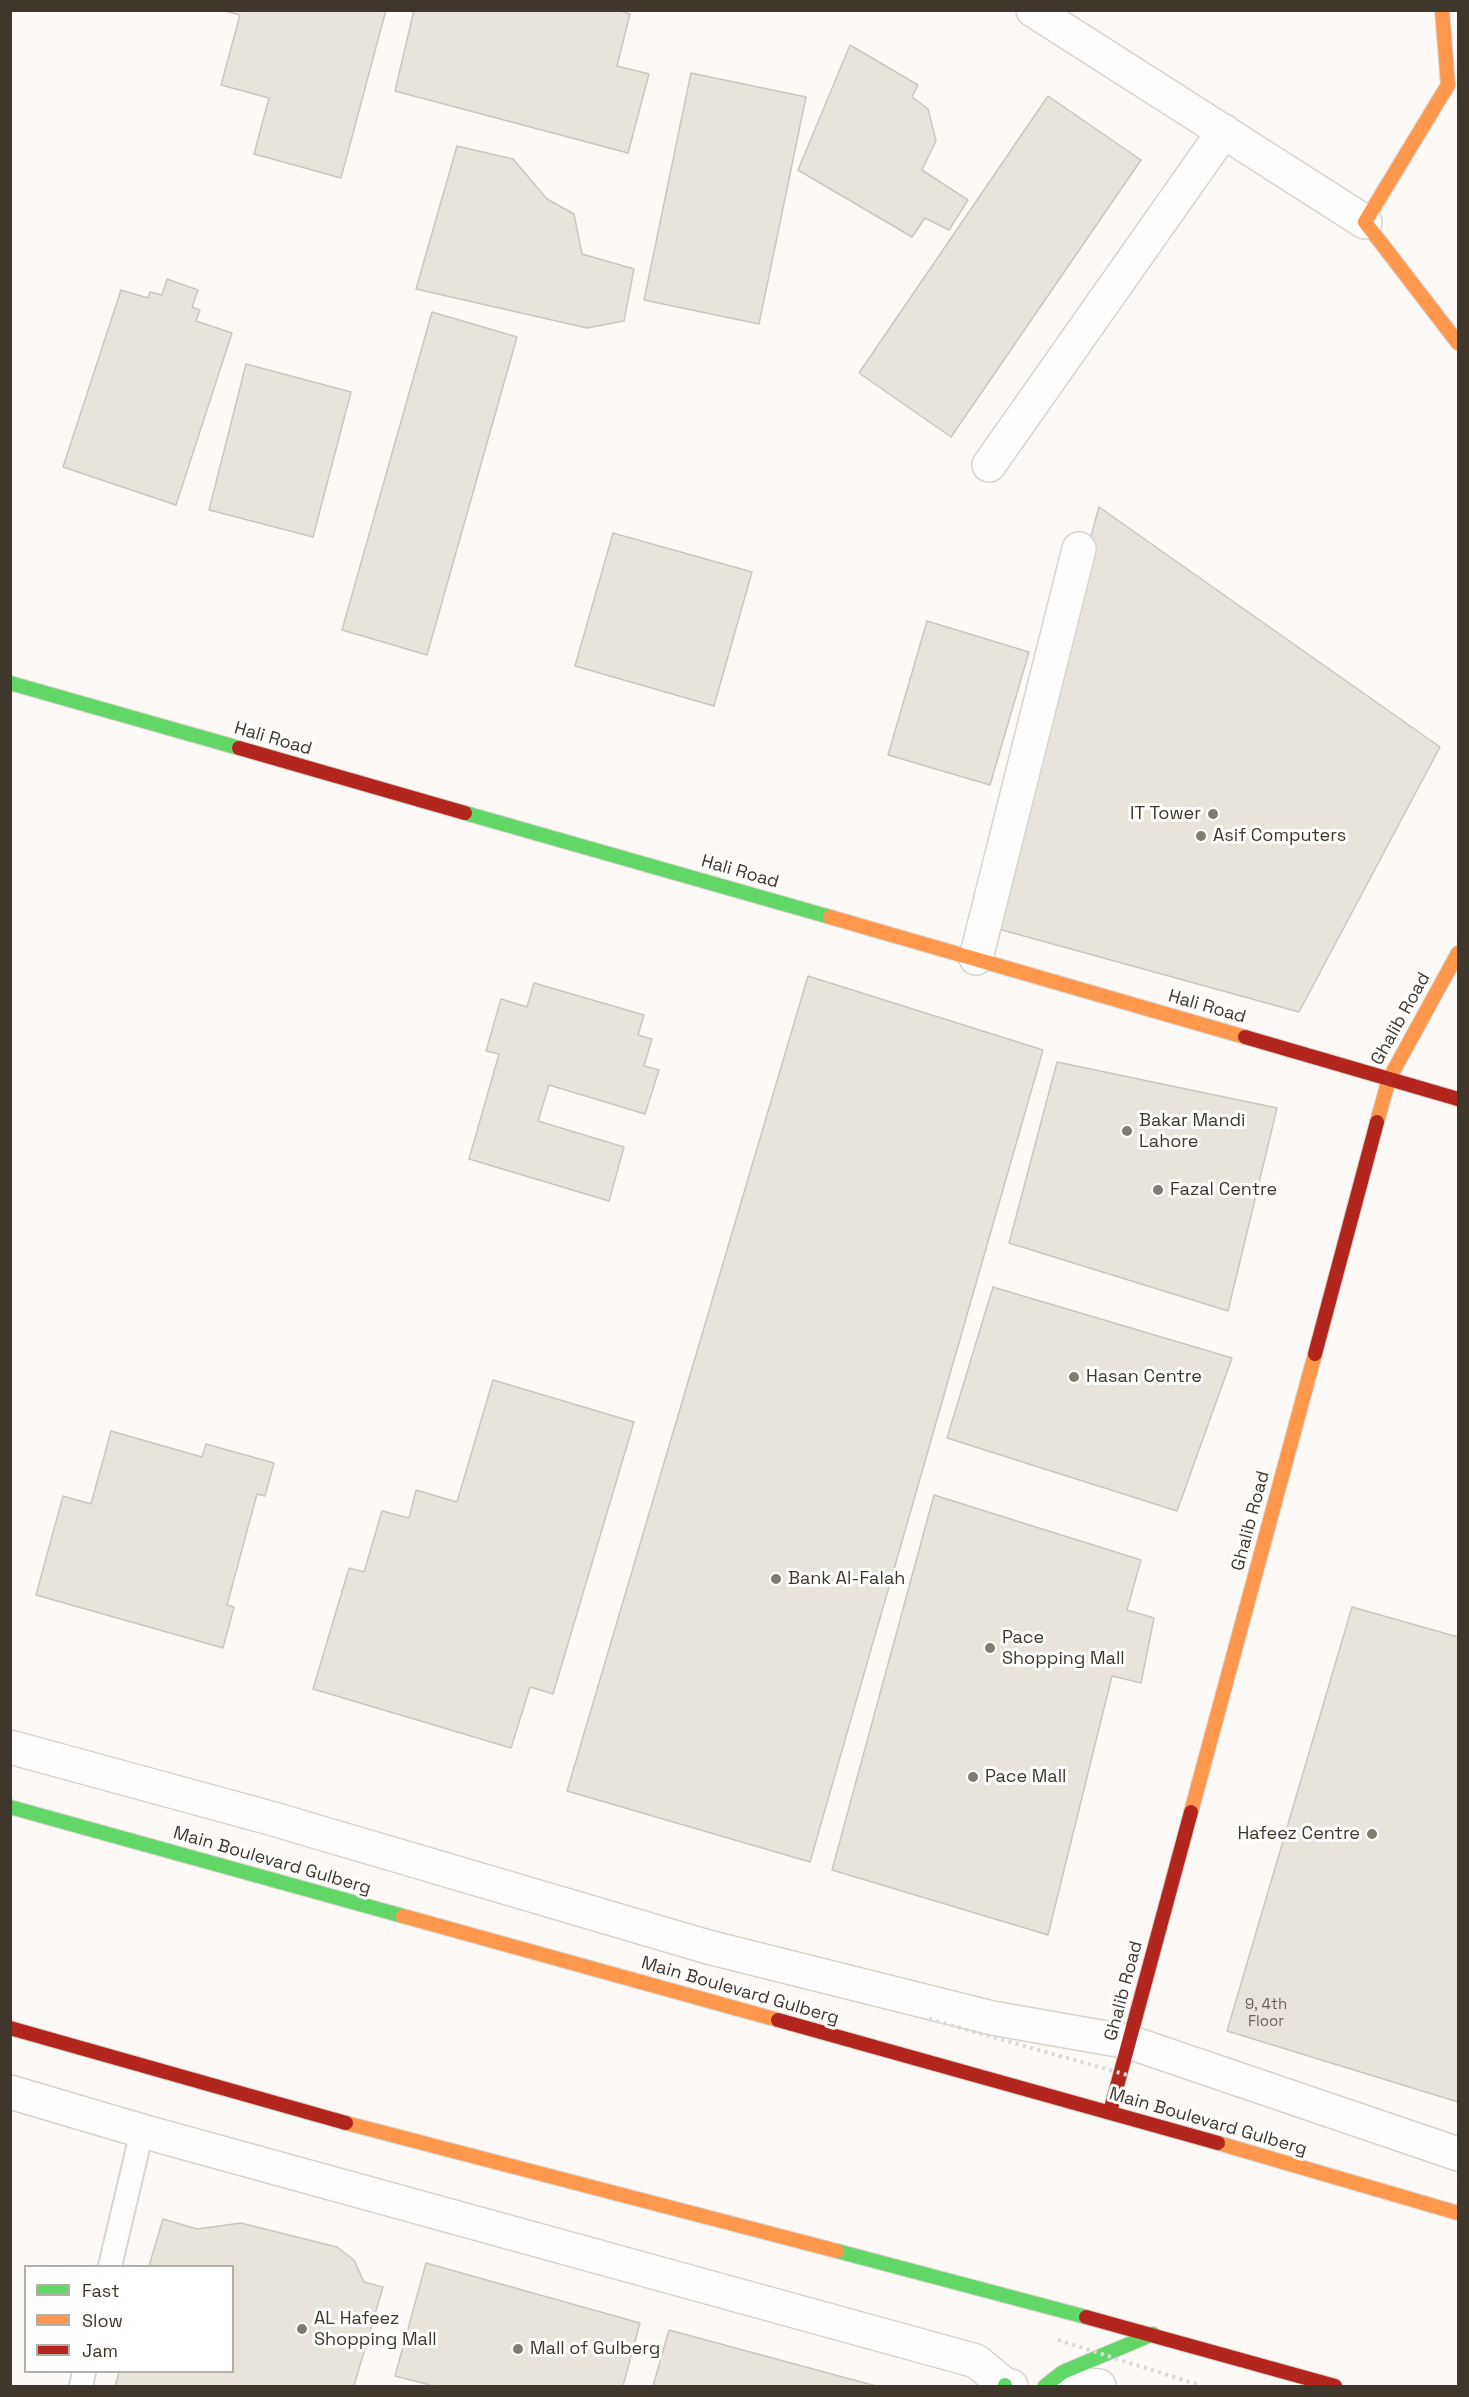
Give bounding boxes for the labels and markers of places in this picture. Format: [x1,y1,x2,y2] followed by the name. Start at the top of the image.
[1130,803,1201,825] place label: IT Tower
[1206,807,1220,821] marker: IT Tower
[1213,825,1346,847] place label: Asif Computers
[1194,829,1208,843] marker: Asif Computers
[1139,1110,1245,1152] place label: Bakar Mandi Lahore
[1120,1124,1134,1138] marker: Bakar Mandi Lahore
[1170,1179,1277,1201] place label: Fazal Centre
[1151,1183,1165,1197] marker: Fazal Centre
[1086,1366,1202,1388] place label: Hasan Centre
[1067,1370,1081,1384] marker: Hasan Centre
[788,1568,905,1590] place label: Bank Al-Falah
[769,1572,783,1586] marker: Bank Al-Falah
[1002,1627,1125,1670] place label: Pace Shopping Mall
[983,1641,997,1655] marker: Pace Shopping Mall
[985,1766,1067,1788] place label: Pace Mall
[966,1770,980,1784] marker: Pace Mall
[1238,1823,1360,1845] place label: Hafeez Centre
[1365,1827,1379,1841] marker: Hafeez Centre
[314,2308,437,2350] place label: AL Hafeez Shopping Mall
[295,2322,309,2336] marker: AL Hafeez Shopping Mall
[530,2338,660,2360] place label: Mall of Gulberg
[511,2342,525,2356] marker: Mall of Gulberg

